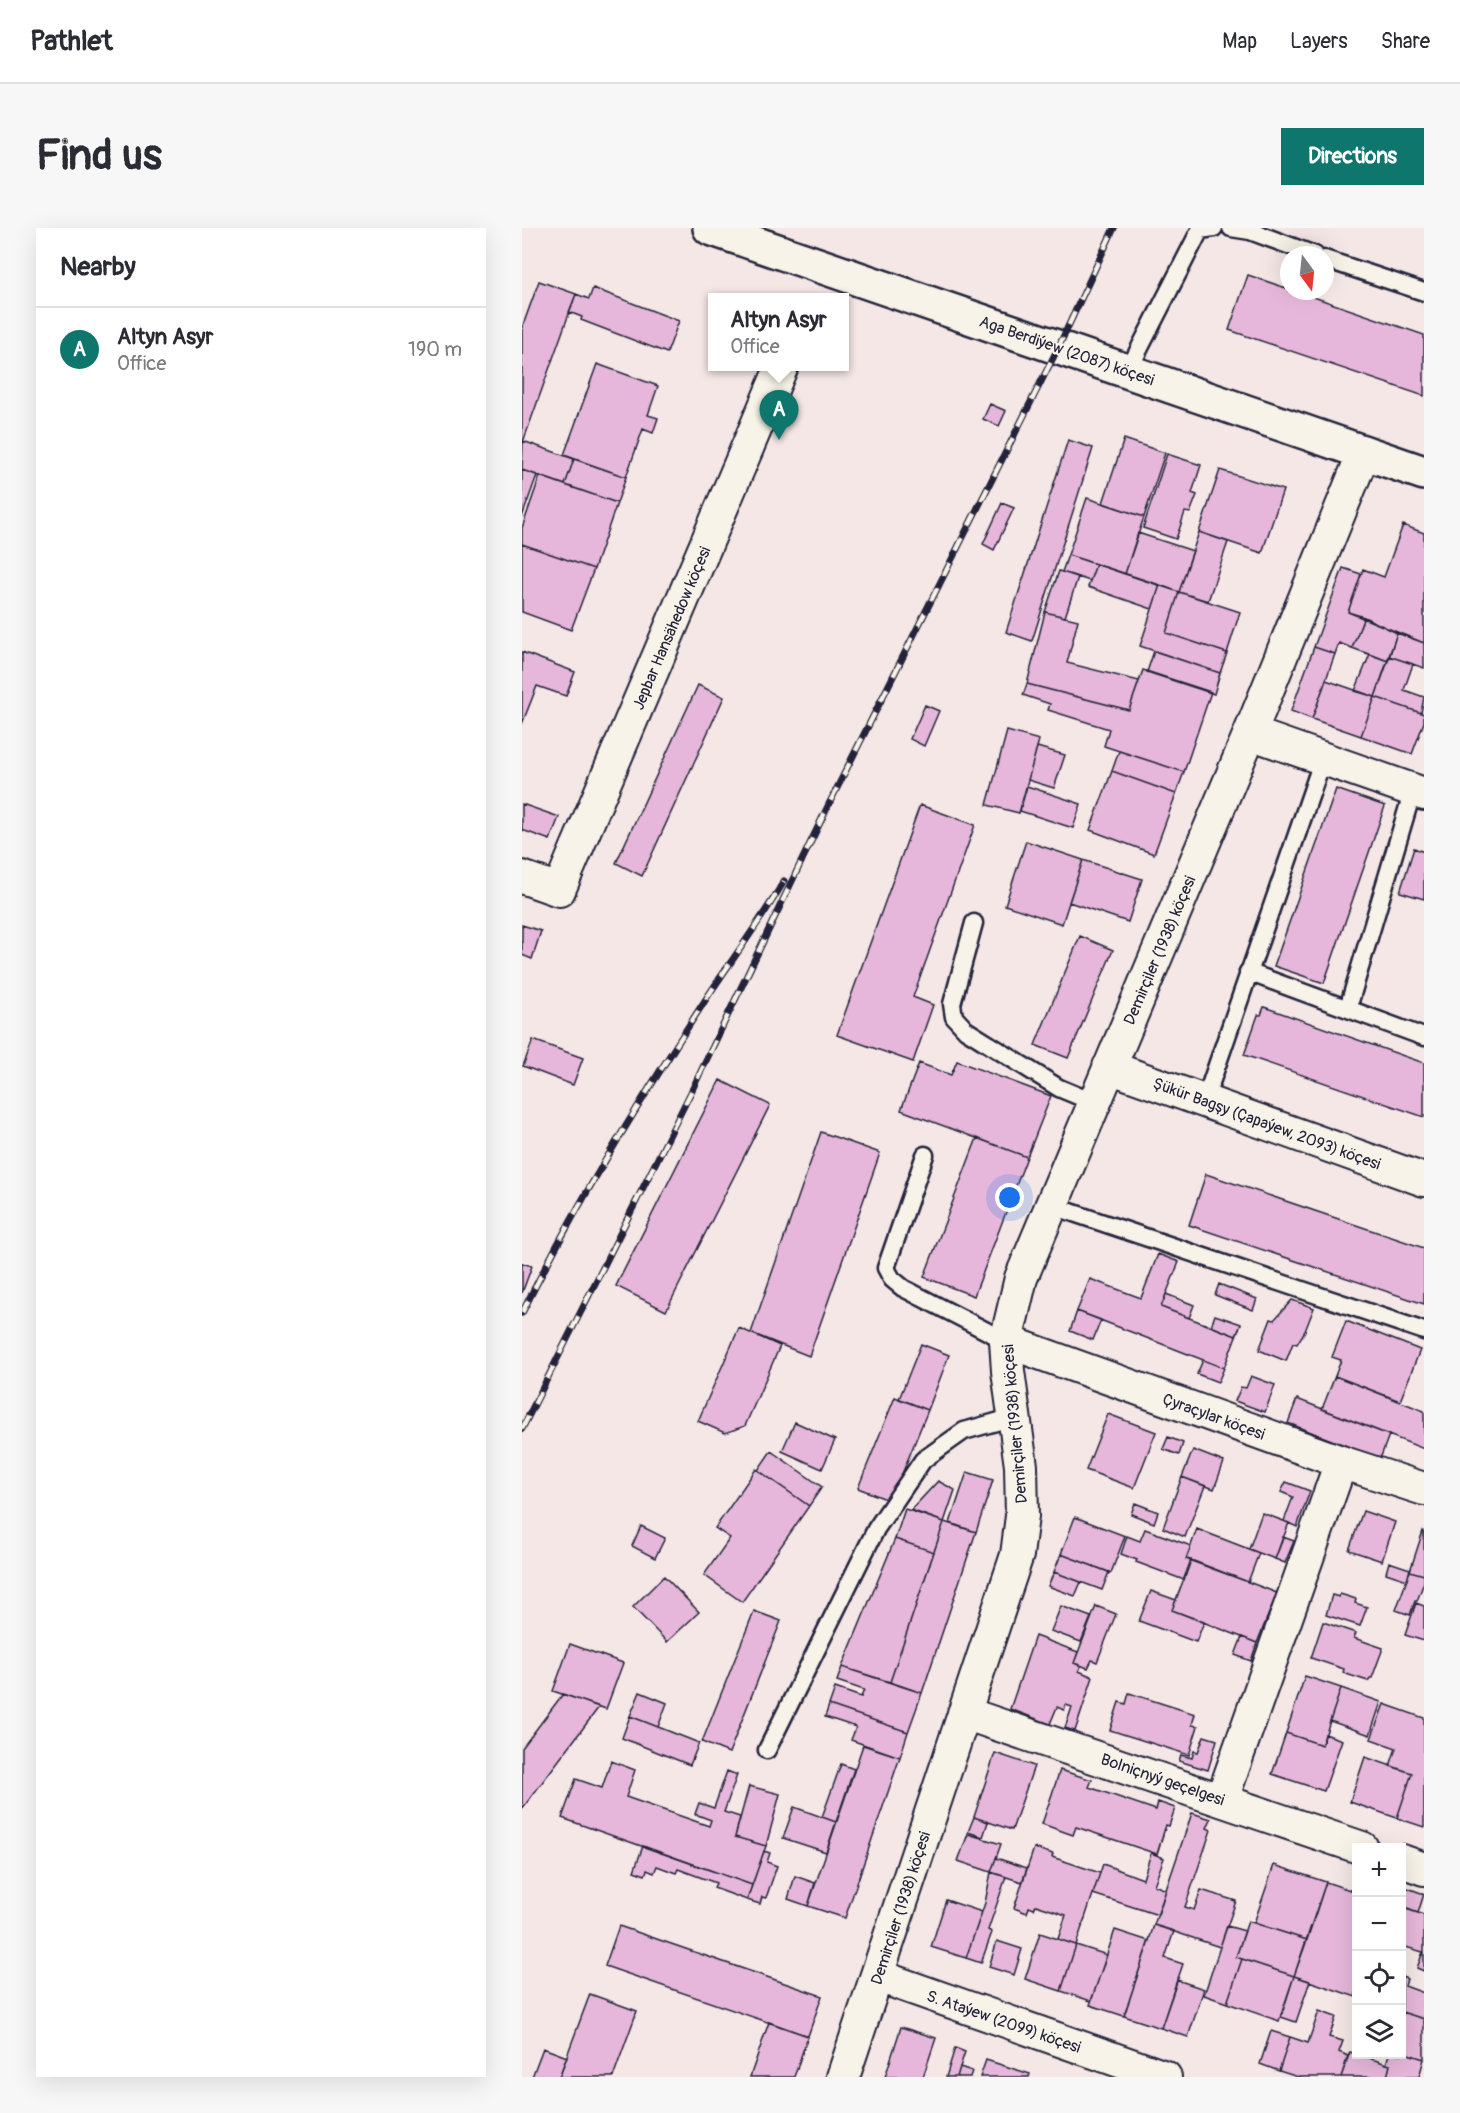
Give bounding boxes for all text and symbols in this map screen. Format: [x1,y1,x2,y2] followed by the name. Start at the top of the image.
[30,24,113,59] text: Pathlet
[1222,28,1257,55] text: Map
[1290,28,1348,55] text: Layers
[1381,28,1430,55] text: Share
[1281,128,1424,185] button: Directions
[36,130,162,182] text: Find us
[1280,246,1334,300] north arrow
[60,251,136,283] text: Nearby
[708,293,849,371] popup
[730,306,827,334] text: Altyn Asyr
[977,312,1157,390] street label: Aga Berdiýew (2087) köçesi
[117,323,213,351] text: Altyn Asyr
[730,334,780,359] text: Office
[73,337,86,362] text: A
[408,337,462,362] text: 190 m
[117,351,166,376] text: Office
[760,390,798,440] pin: A
[628,544,715,713] street label: Jepbar Hansähedow köçesi
[1119,873,1200,1028] street label: Demirçiler (1938) köçesi
[1150,1073,1383,1175] street label: Şükür Bagşy (Çapaýew, 2093) köçesi
[995,1183,1024,1212] your location
[998,1343,1032,1504] street label: Demirçiler (1938) köçesi
[1160,1389,1268,1445] street label: Çyraçylar köçesi
[1098,1749,1227,1811] street label: Bolniçnyý geçelgesi
[867,1829,935,1987] street label: Demirçiler (1938) köçesi
[1352,1843,1406,2059] map controls
[1352,1843,1406,1897] button: +
[1352,1897,1406,1951] button: −
[1352,1951,1406,2005] button: locate
[924,1986,1084,2058] street label: S. Ataýew (2099) köçesi
[1352,2005,1406,2059] button: layers

